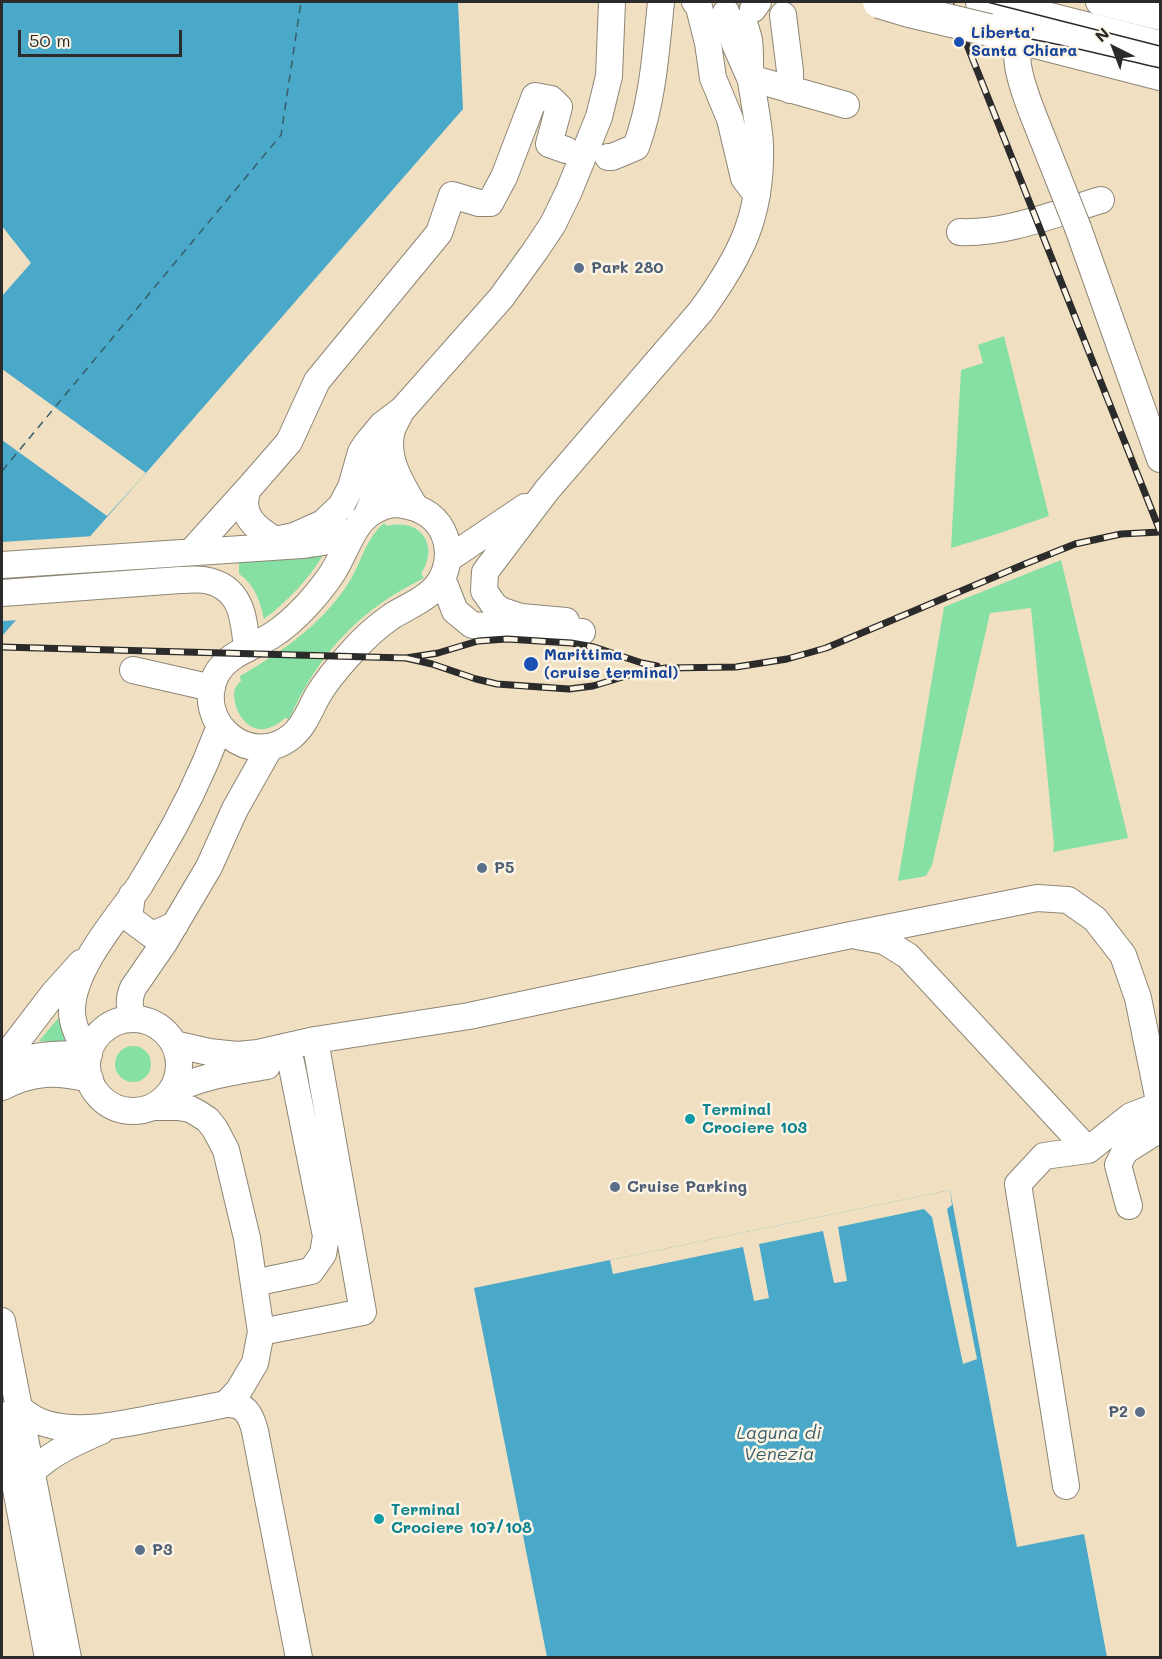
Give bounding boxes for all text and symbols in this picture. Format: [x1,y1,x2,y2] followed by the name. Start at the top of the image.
[21,18,184,56] scale bar
[1084,18,1144,78] north arrow
[1090,22,1113,46] text: N
[971,23,1077,61] place label: Liberta' Santa Chiara
[29,28,71,52] text: 50 m
[952,35,966,49] marker: Liberta' Santa Chiara
[591,258,664,278] place label: Park 280
[572,261,586,275] marker: Park 280
[544,645,678,683] place label: Marittima (cruise terminal)
[522,655,540,673] marker: Marittima (cruise terminal)
[494,858,514,878] place label: P5
[475,861,489,875] marker: P5
[702,1100,807,1138] place label: Terminal Crociere 103
[683,1112,697,1126] marker: Terminal Crociere 103
[627,1177,747,1197] place label: Cruise Parking
[608,1180,622,1194] marker: Cruise Parking
[1108,1402,1128,1422] place label: P2
[1133,1405,1147,1419] marker: P2
[737,1422,821,1464] water label: Laguna di Venezia
[391,1500,532,1538] place label: Terminal Crociere 107/108
[372,1512,386,1526] marker: Terminal Crociere 107/108
[152,1540,173,1560] place label: P3
[133,1543,147,1557] marker: P3

